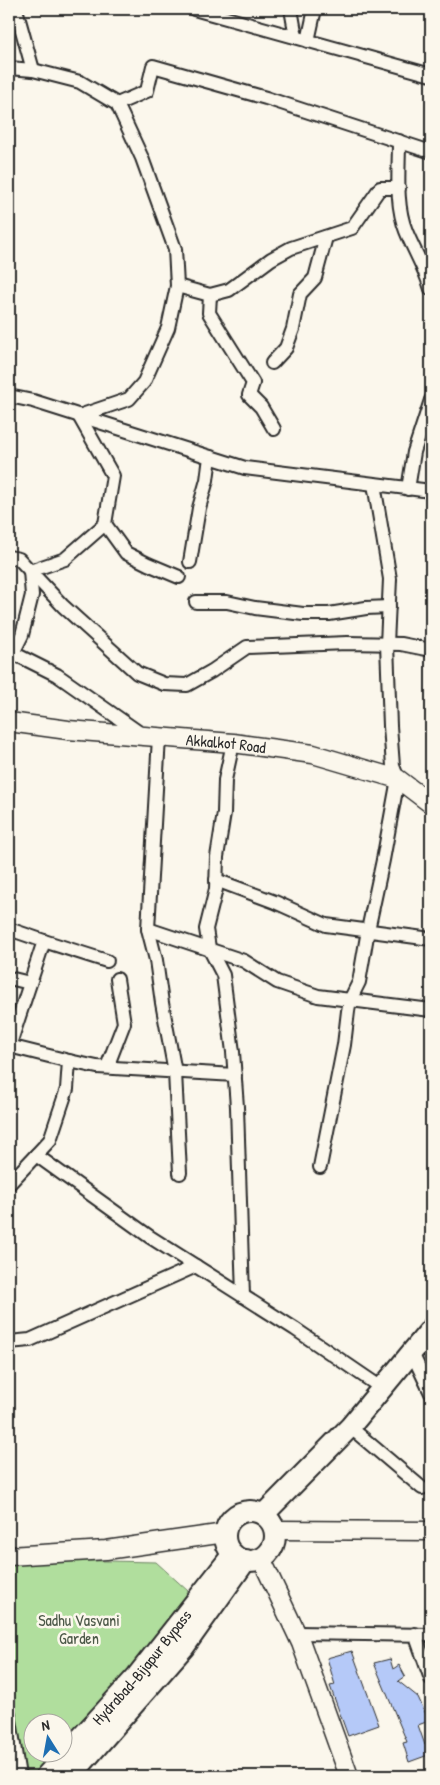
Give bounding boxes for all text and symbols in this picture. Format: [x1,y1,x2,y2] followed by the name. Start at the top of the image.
[185,728,267,758] street label: Akkalkot Road
[87,1605,196,1729] street label: Hydrabad-Bijapur Bypass
[38,1609,120,1649] park label: Sadhu Vasvani Garden
[22,1712,72,1762] north arrow
[40,1715,51,1735] text: N

